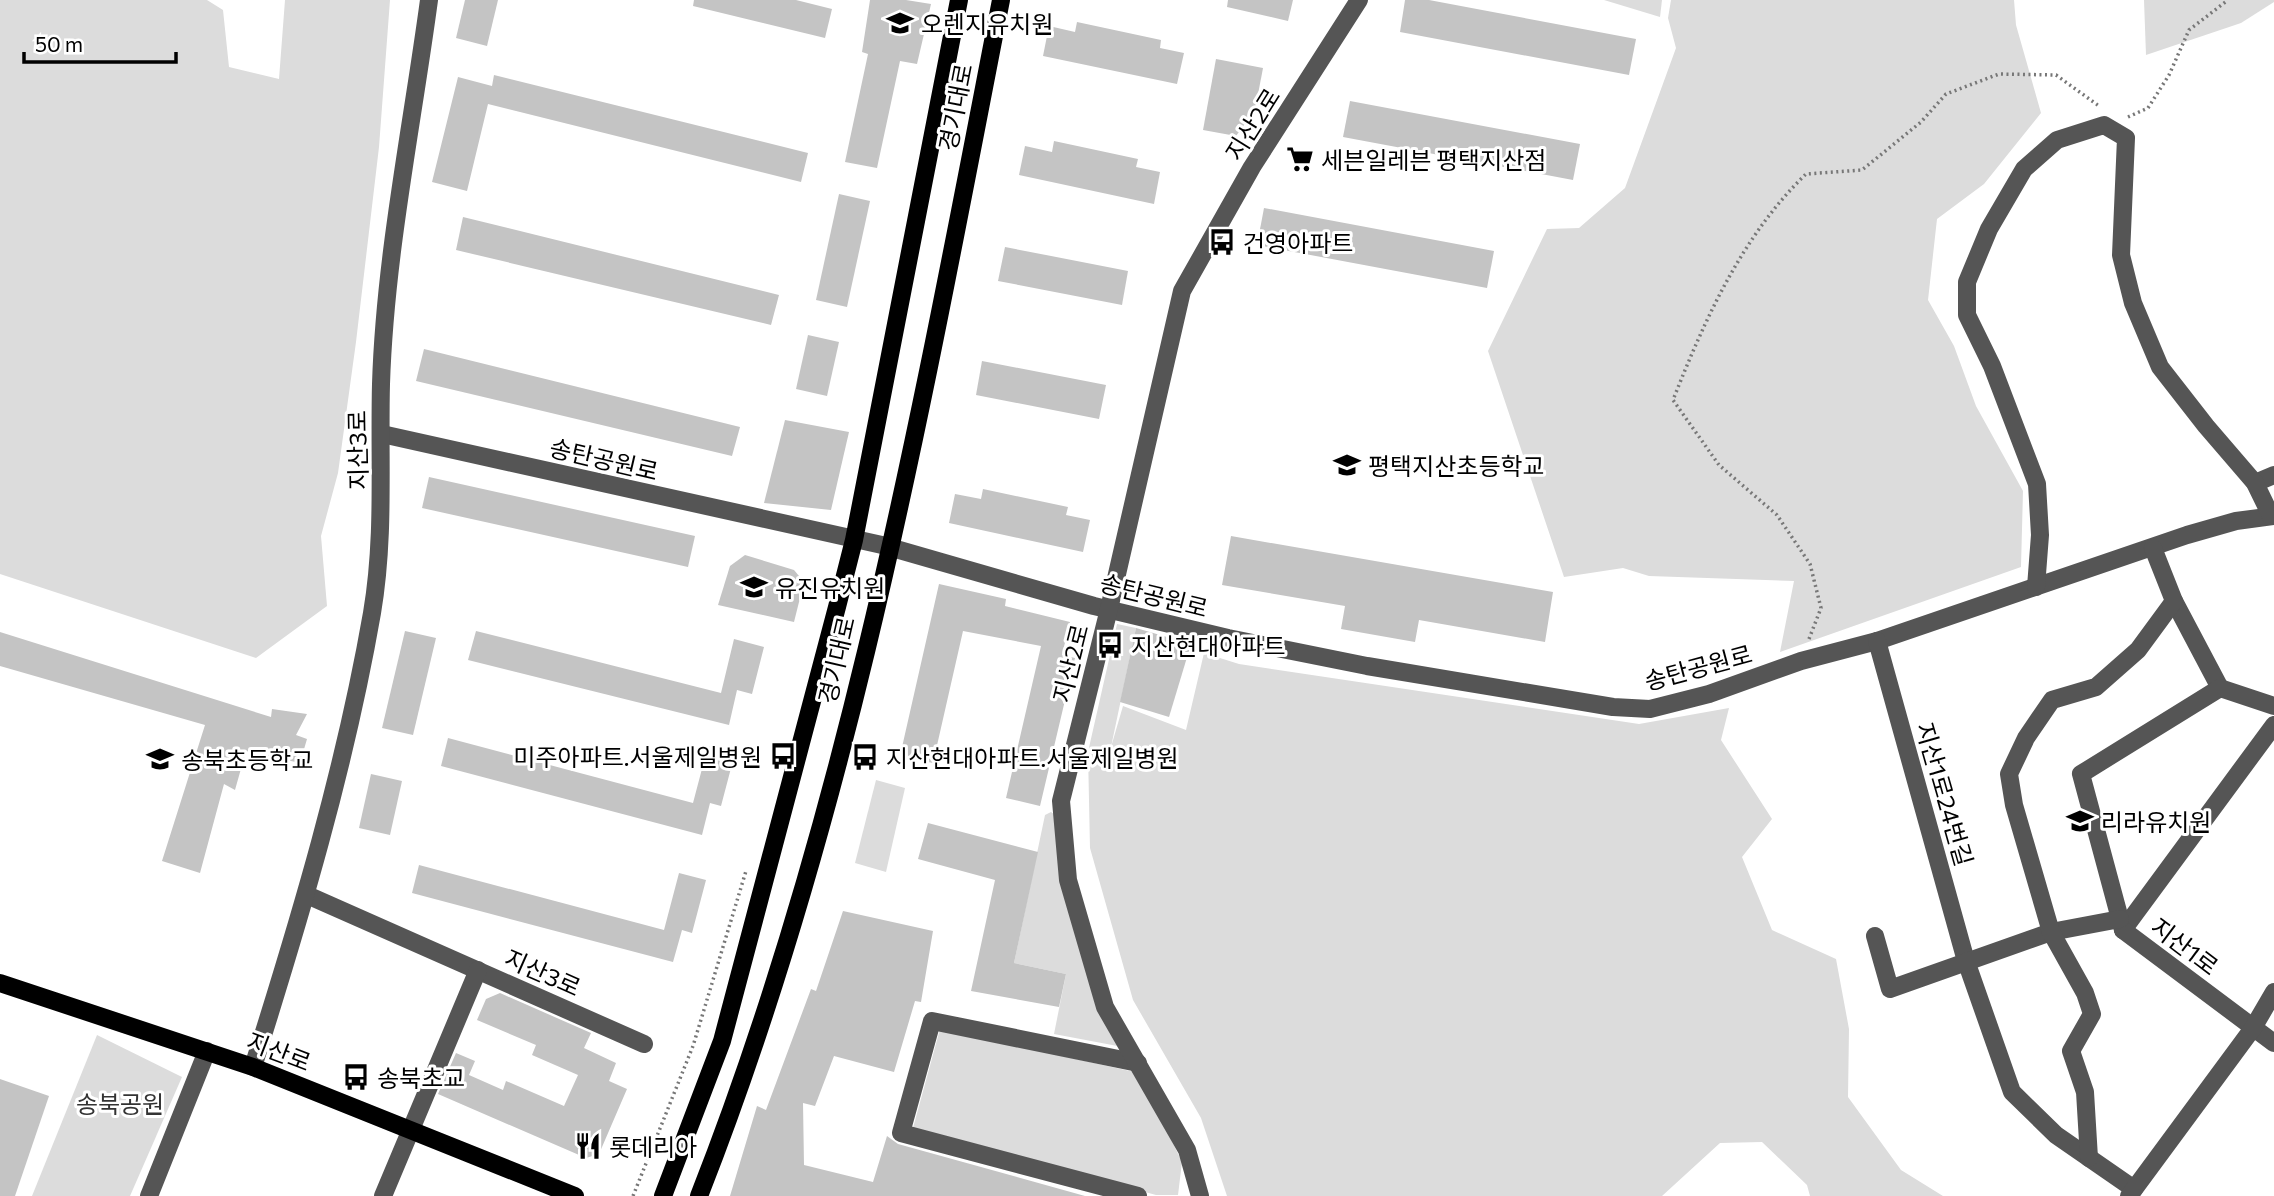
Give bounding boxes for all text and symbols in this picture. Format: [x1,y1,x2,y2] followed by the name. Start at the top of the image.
[885,8,915,38] school or university icon: 오렌지유치원
[921,9,1053,38] place label: 오렌지유치원
[24,21,177,65] scale bar
[35,31,83,56] text: 50 m
[932,61,978,153] street label: 경기대로
[1219,83,1285,165] street label: 지산2로
[1285,144,1315,174] supermarket icon: 세븐일레븐 평택지산점
[1321,145,1546,174] place label: 세븐일레븐 평택지산점
[1207,227,1237,257] bus stop icon: 건영아파트
[1243,228,1353,257] place label: 건영아파트
[342,410,372,490] street label: 지산3로
[547,432,661,486] street label: 송탄공원로
[1332,450,1362,480] school or university icon: 평택지산초등학교
[1368,451,1545,480] place label: 평택지산초등학교
[1097,568,1211,622] street label: 송탄공원로
[739,572,769,602] school or university icon: 유진유치원
[775,573,885,602] place label: 유진유치원
[812,614,860,706] street label: 경기대로
[1046,621,1094,705] street label: 지산2로
[1095,630,1125,660] bus stop icon: 지산현대아파트
[1131,631,1286,660] place label: 지산현대아파트
[1641,639,1755,695] street label: 송탄공원로
[1911,719,1979,869] street label: 지산1로24번길
[768,741,798,771] bus stop icon: 미주아파트.서울제일병원
[513,742,762,771] place label: 미주아파트.서울제일병원
[850,742,880,772] bus stop icon: 지산현대아파트.서울제일병원
[886,743,1179,772] place label: 지산현대아파트.서울제일병원
[145,744,175,774] school or university icon: 송북초등학교
[181,745,313,774] place label: 송북초등학교
[2065,806,2095,836] school or university icon: 리라유치원
[2101,807,2211,836] place label: 리라유치원
[2146,911,2224,981] street label: 지산1로
[501,942,585,1002] street label: 지산3로
[243,1026,315,1076] street label: 지산로
[341,1062,371,1092] bus stop icon: 송북초교
[377,1063,465,1092] place label: 송북초교
[76,1089,164,1118] park label: 송북공원
[573,1131,603,1161] restaurant icon: 롯데리아
[609,1132,697,1161] place label: 롯데리아

